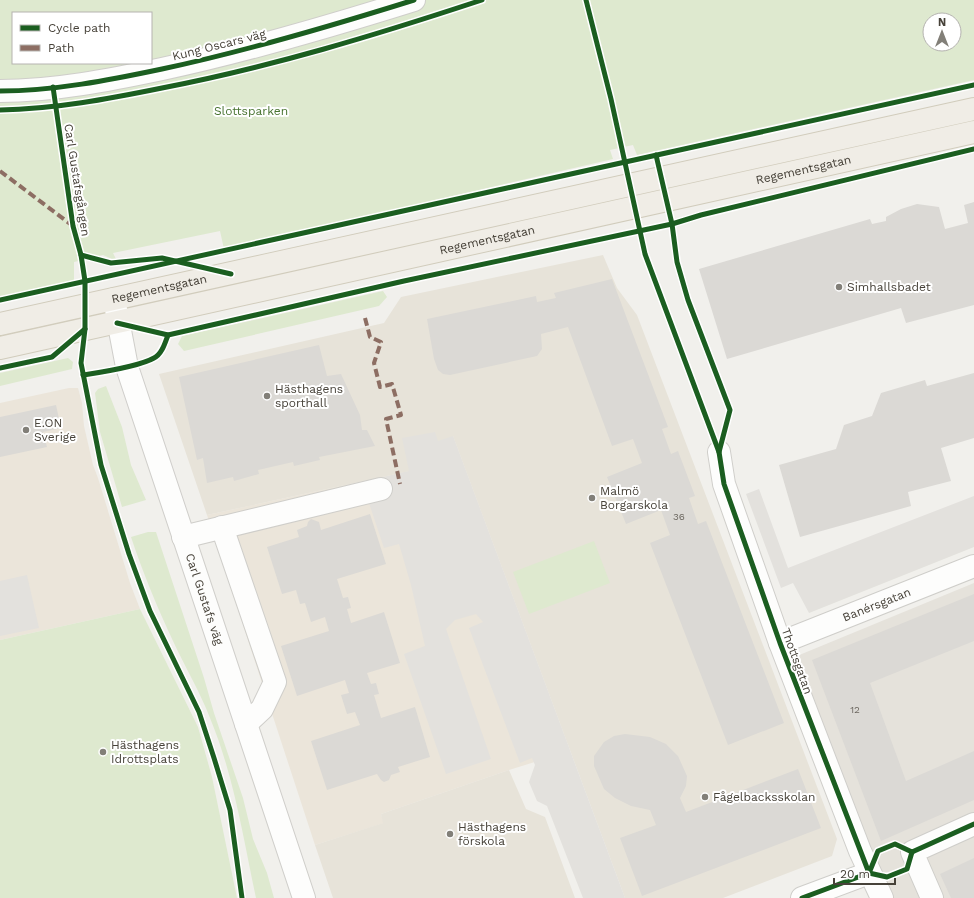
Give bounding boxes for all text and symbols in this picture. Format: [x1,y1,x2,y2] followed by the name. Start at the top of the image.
[12,12,152,64] legend
[922,12,962,52] north arrow
[938,16,946,29] text: N
[48,21,110,35] text: Cycle path
[171,26,268,63] street label: Kung Oscars väg
[48,41,74,55] text: Path
[214,104,288,118] park label: Slottsparken
[61,123,93,237] street label: Carl Gustafsgången
[754,152,853,187] street label: Regementsgatan
[438,223,536,257] street label: Regementsgatan
[110,272,208,306] street label: Regementsgatan
[847,280,931,294] place label: Simhallsbadet
[834,282,844,292] marker: Simhallsbadet
[275,382,343,410] place label: Hästhagens sporthall
[262,391,272,401] marker: Hästhagens sporthall
[34,416,76,444] place label: E.ON Sverige
[21,425,31,435] marker: E.ON Sverige
[600,484,668,512] place label: Malmö Borgarskola
[587,493,597,503] marker: Malmö Borgarskola
[673,511,685,522] house number: 36
[183,552,226,647] street label: Carl Gustafs väg
[841,585,913,624] street label: Banérsgatan
[779,626,815,696] street label: Thottsgatan
[850,704,860,715] house number: 12
[111,738,179,766] place label: Hästhagens Idrottsplats
[98,747,108,757] marker: Hästhagens Idrottsplats
[713,790,816,804] place label: Fågelbacksskolan
[700,792,710,802] marker: Fågelbacksskolan
[458,820,526,848] place label: Hästhagens förskola
[445,829,455,839] marker: Hästhagens förskola
[834,860,895,886] scale bar
[840,867,870,881] text: 20 m

